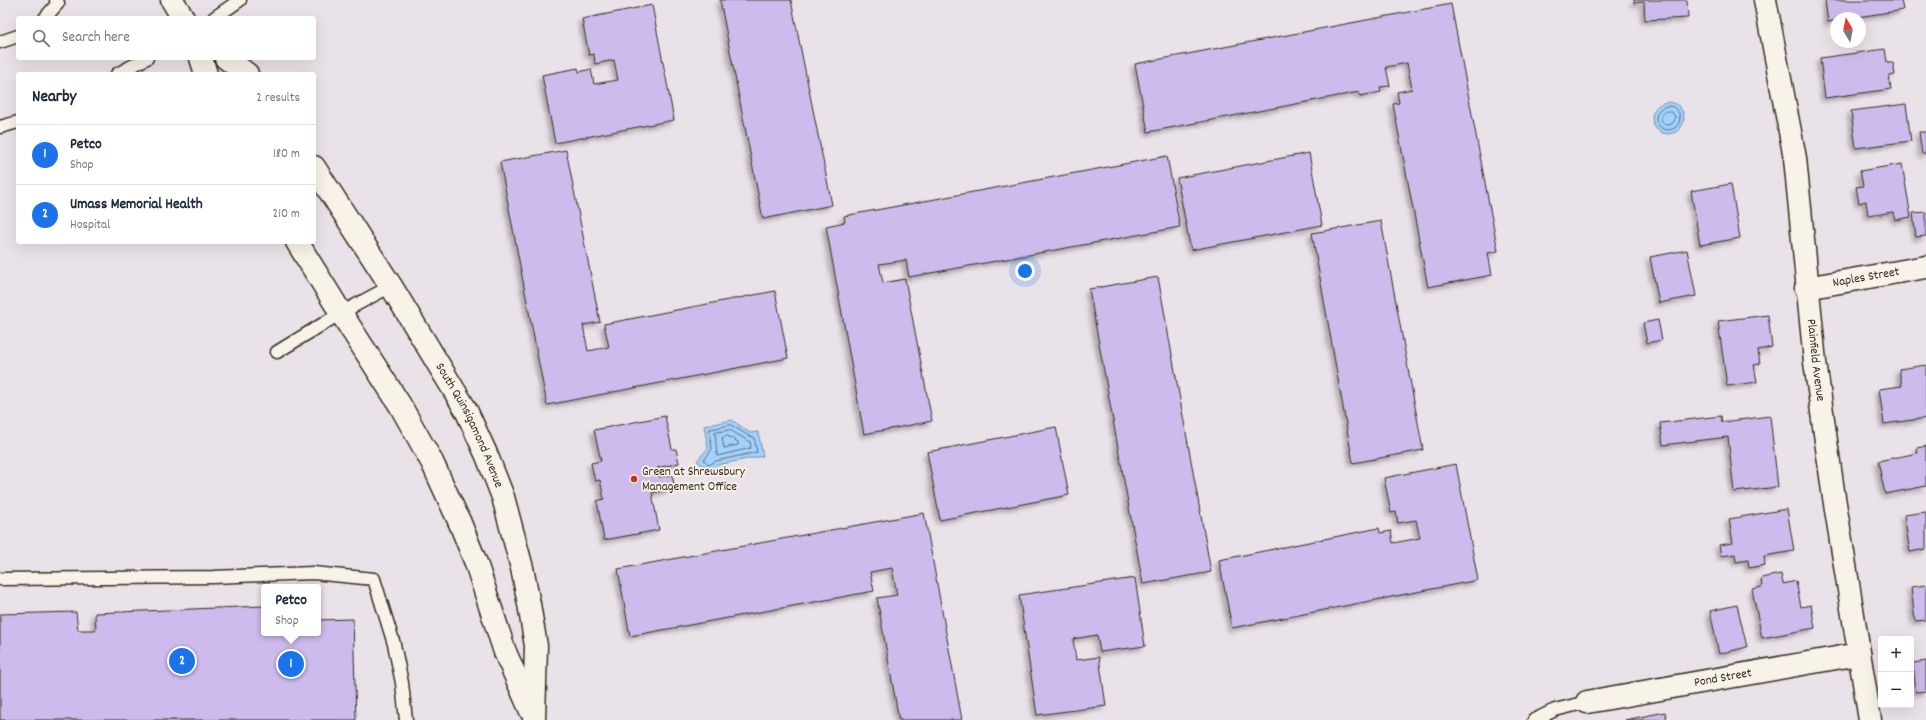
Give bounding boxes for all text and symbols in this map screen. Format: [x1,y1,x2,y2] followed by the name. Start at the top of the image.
[1830,12,1866,48] north arrow
[16,16,316,60] search box
[30,27,52,49] icon: search
[62,27,130,49] text: Search here
[32,86,76,110] text: Nearby
[256,89,300,108] text: 2 results
[70,134,102,156] text: Petco
[44,145,46,164] text: 1
[273,145,300,164] text: 180 m
[70,156,93,175] text: Shop
[70,194,203,216] text: Umass Memorial Health
[42,205,48,224] text: 2
[272,205,300,224] text: 210 m
[70,216,110,235] text: Hospital
[1015,261,1035,281] your location
[1831,262,1901,293] street label: Naples Street
[1801,318,1830,403] street label: Plainfield Avenue
[430,359,508,491] street label: South Quinsigamond Avenue
[642,463,746,497] place label: Green at Shrewsbury Management Office
[629,474,639,484] marker: Green at Shrewsbury Management Office
[261,584,321,636] popup
[275,590,307,612] text: Petco
[275,612,299,631] text: Shop
[1878,636,1914,708] map controls
[1878,636,1914,672] button: +
[169,646,195,676] pin: 2
[278,649,304,679] pin: 1
[1692,664,1754,692] street label: Pond Street
[1878,672,1914,708] button: −

